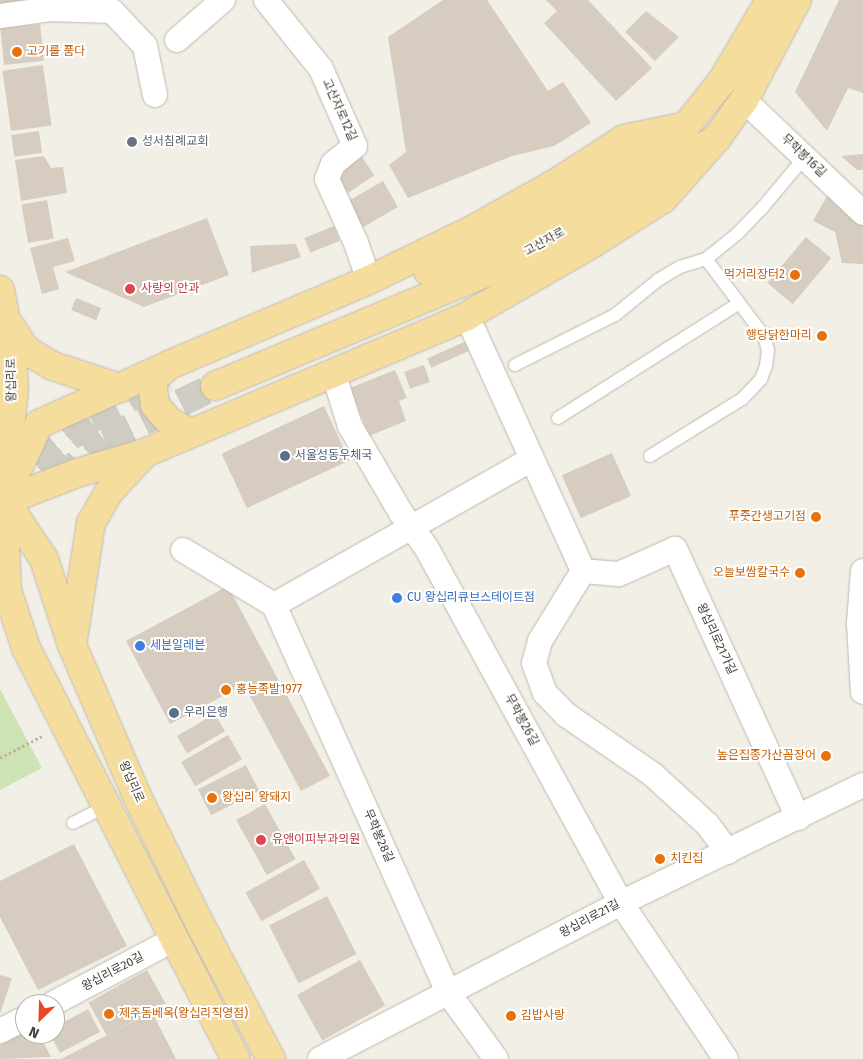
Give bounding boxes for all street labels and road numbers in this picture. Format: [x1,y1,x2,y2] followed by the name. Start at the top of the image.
[319,77,359,143] street label: 고산자로12길
[778,132,828,180] street label: 무학봉16길
[522,225,568,259] street label: 고산자로
[4,358,20,402] street label: 왕십리로
[693,601,739,677] street label: 왕십리로21가길
[501,692,541,748] street label: 무학봉26길
[115,759,147,805] street label: 왕십리로
[360,807,396,865] street label: 무학봉28길
[557,897,623,941] street label: 왕십리로21길
[80,950,146,994] street label: 왕십리로20길

